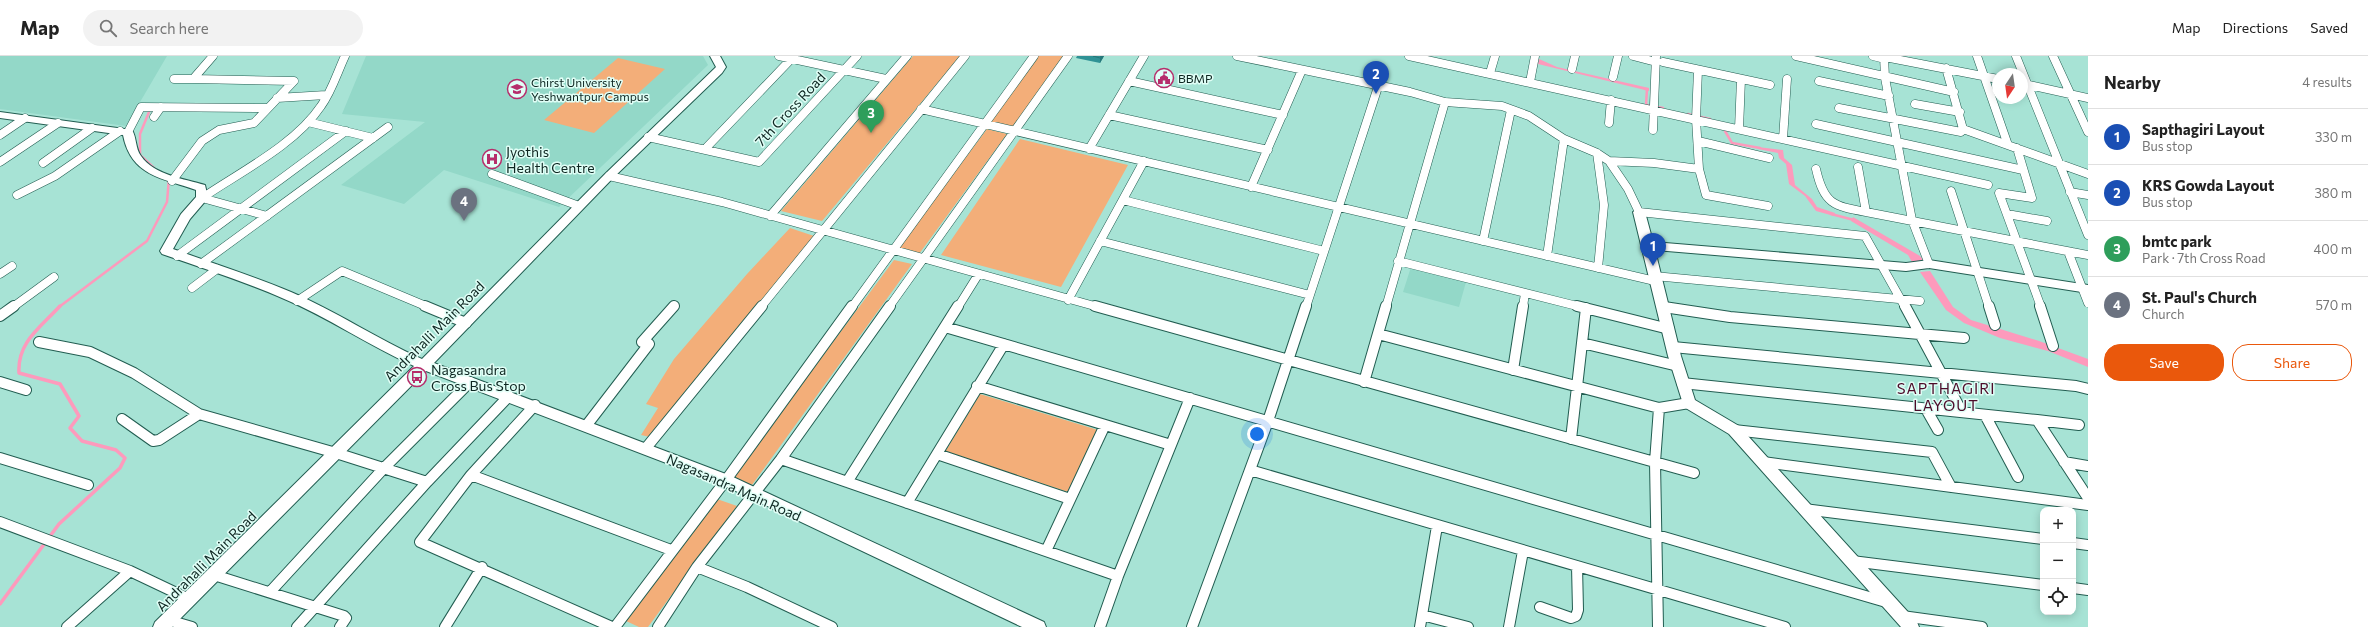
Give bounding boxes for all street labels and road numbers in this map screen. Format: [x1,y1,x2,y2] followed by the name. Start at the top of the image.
[751,68,829,150] street label: 7th Cross Road
[380,277,488,385] street label: Andrahalli Main Road
[664,450,804,524] street label: Nagasandra Main Road
[152,507,260,615] street label: Andrahalli Main Road

